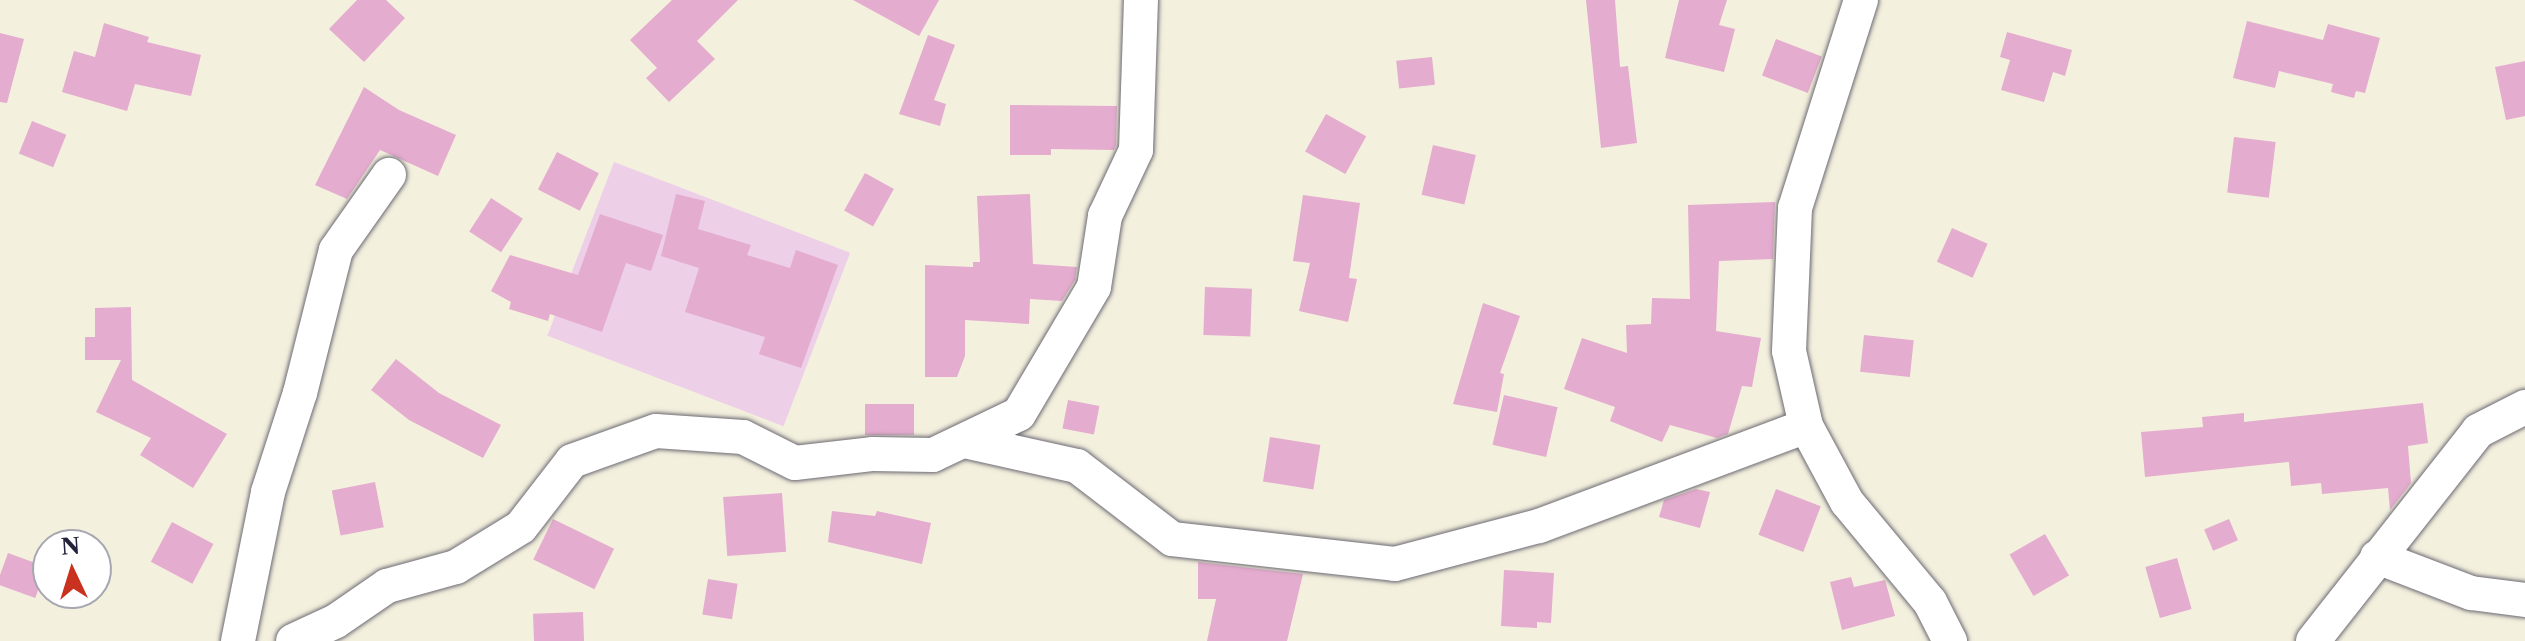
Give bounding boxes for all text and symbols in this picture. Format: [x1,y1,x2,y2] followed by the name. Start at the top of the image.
[32,529,112,609] north arrow
[60,532,81,561] text: N

